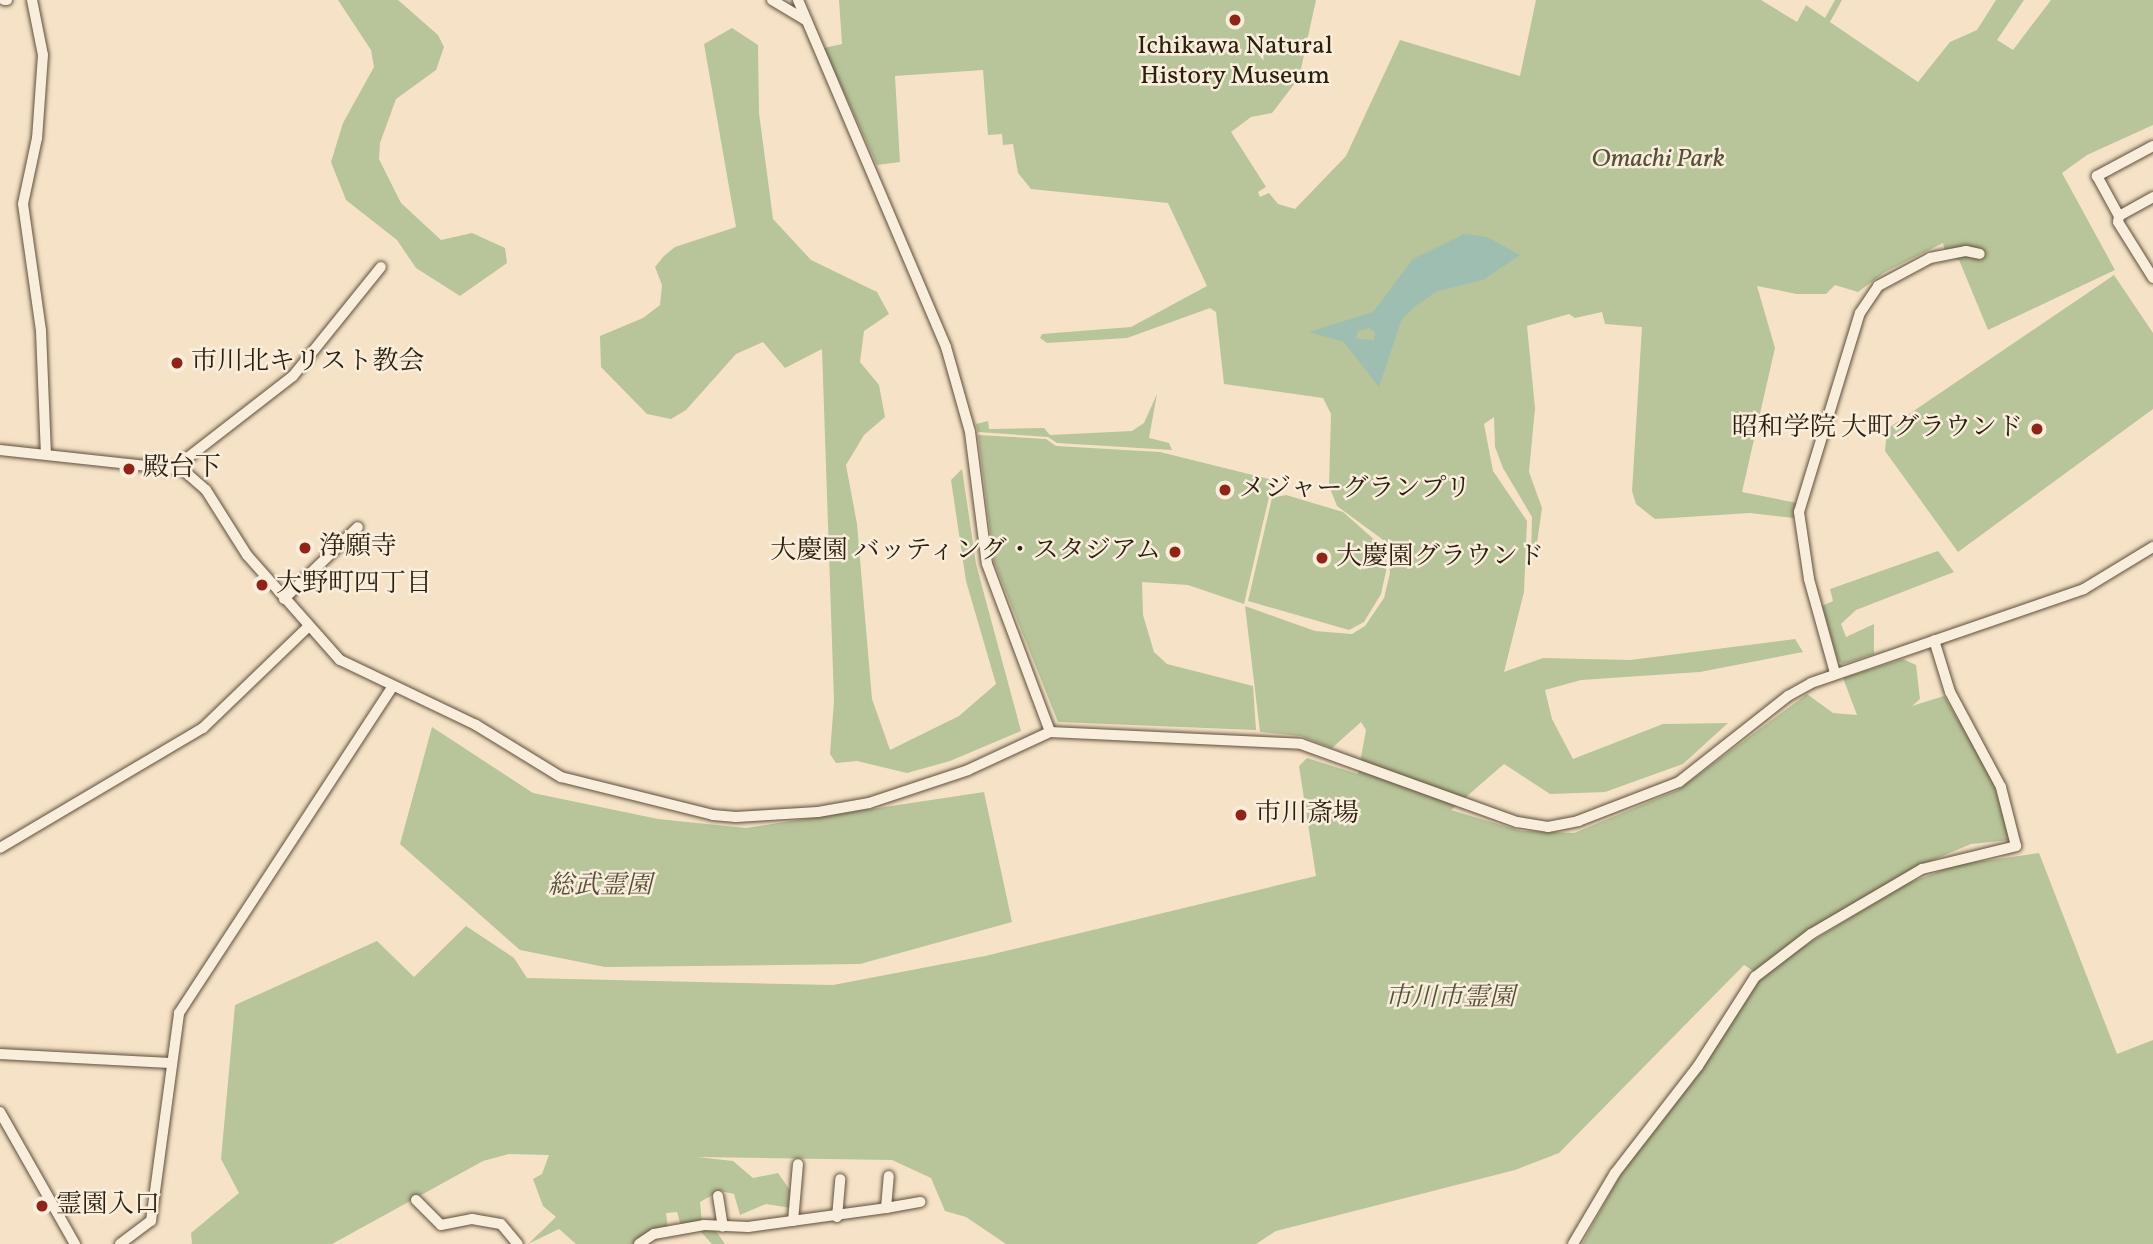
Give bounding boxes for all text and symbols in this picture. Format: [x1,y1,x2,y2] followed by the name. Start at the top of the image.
[1227,12,1243,28] marker: Ichikawa Natural History Museum
[1137,31,1333,92] place label: Ichikawa Natural History Museum
[1591,144,1725,176] park label: Omachi Park
[191,347,425,379] place label: 市川北キリスト教会
[169,355,185,371] marker: 市川北キリスト教会
[1732,413,2023,445] place label: 昭和学院 大町グラウンド
[2029,421,2045,437] marker: 昭和学院 大町グラウンド
[143,453,221,485] place label: 殿台下
[121,461,137,477] marker: 殿台下
[1239,474,1473,506] place label: メジャーグランプリ
[1217,482,1233,498] marker: メジャーグランプリ
[319,532,397,564] place label: 浄願寺
[766,536,1161,568] place label: 大慶園 バッティング・スタジアム
[297,540,313,556] marker: 浄願寺
[1336,542,1544,574] place label: 大慶園グラウンド
[1167,544,1183,560] marker: 大慶園 バッティング・スタジアム
[1314,550,1330,566] marker: 大慶園グラウンド
[276,569,432,601] place label: 大野町四丁目
[254,577,270,593] marker: 大野町四丁目
[1255,799,1359,831] place label: 市川斎場
[1233,807,1249,823] marker: 市川斎場
[548,871,652,903] park label: 総武霊園
[1385,983,1515,1015] park label: 市川市霊園
[56,1190,160,1222] place label: 霊園入口
[34,1198,50,1214] marker: 霊園入口

